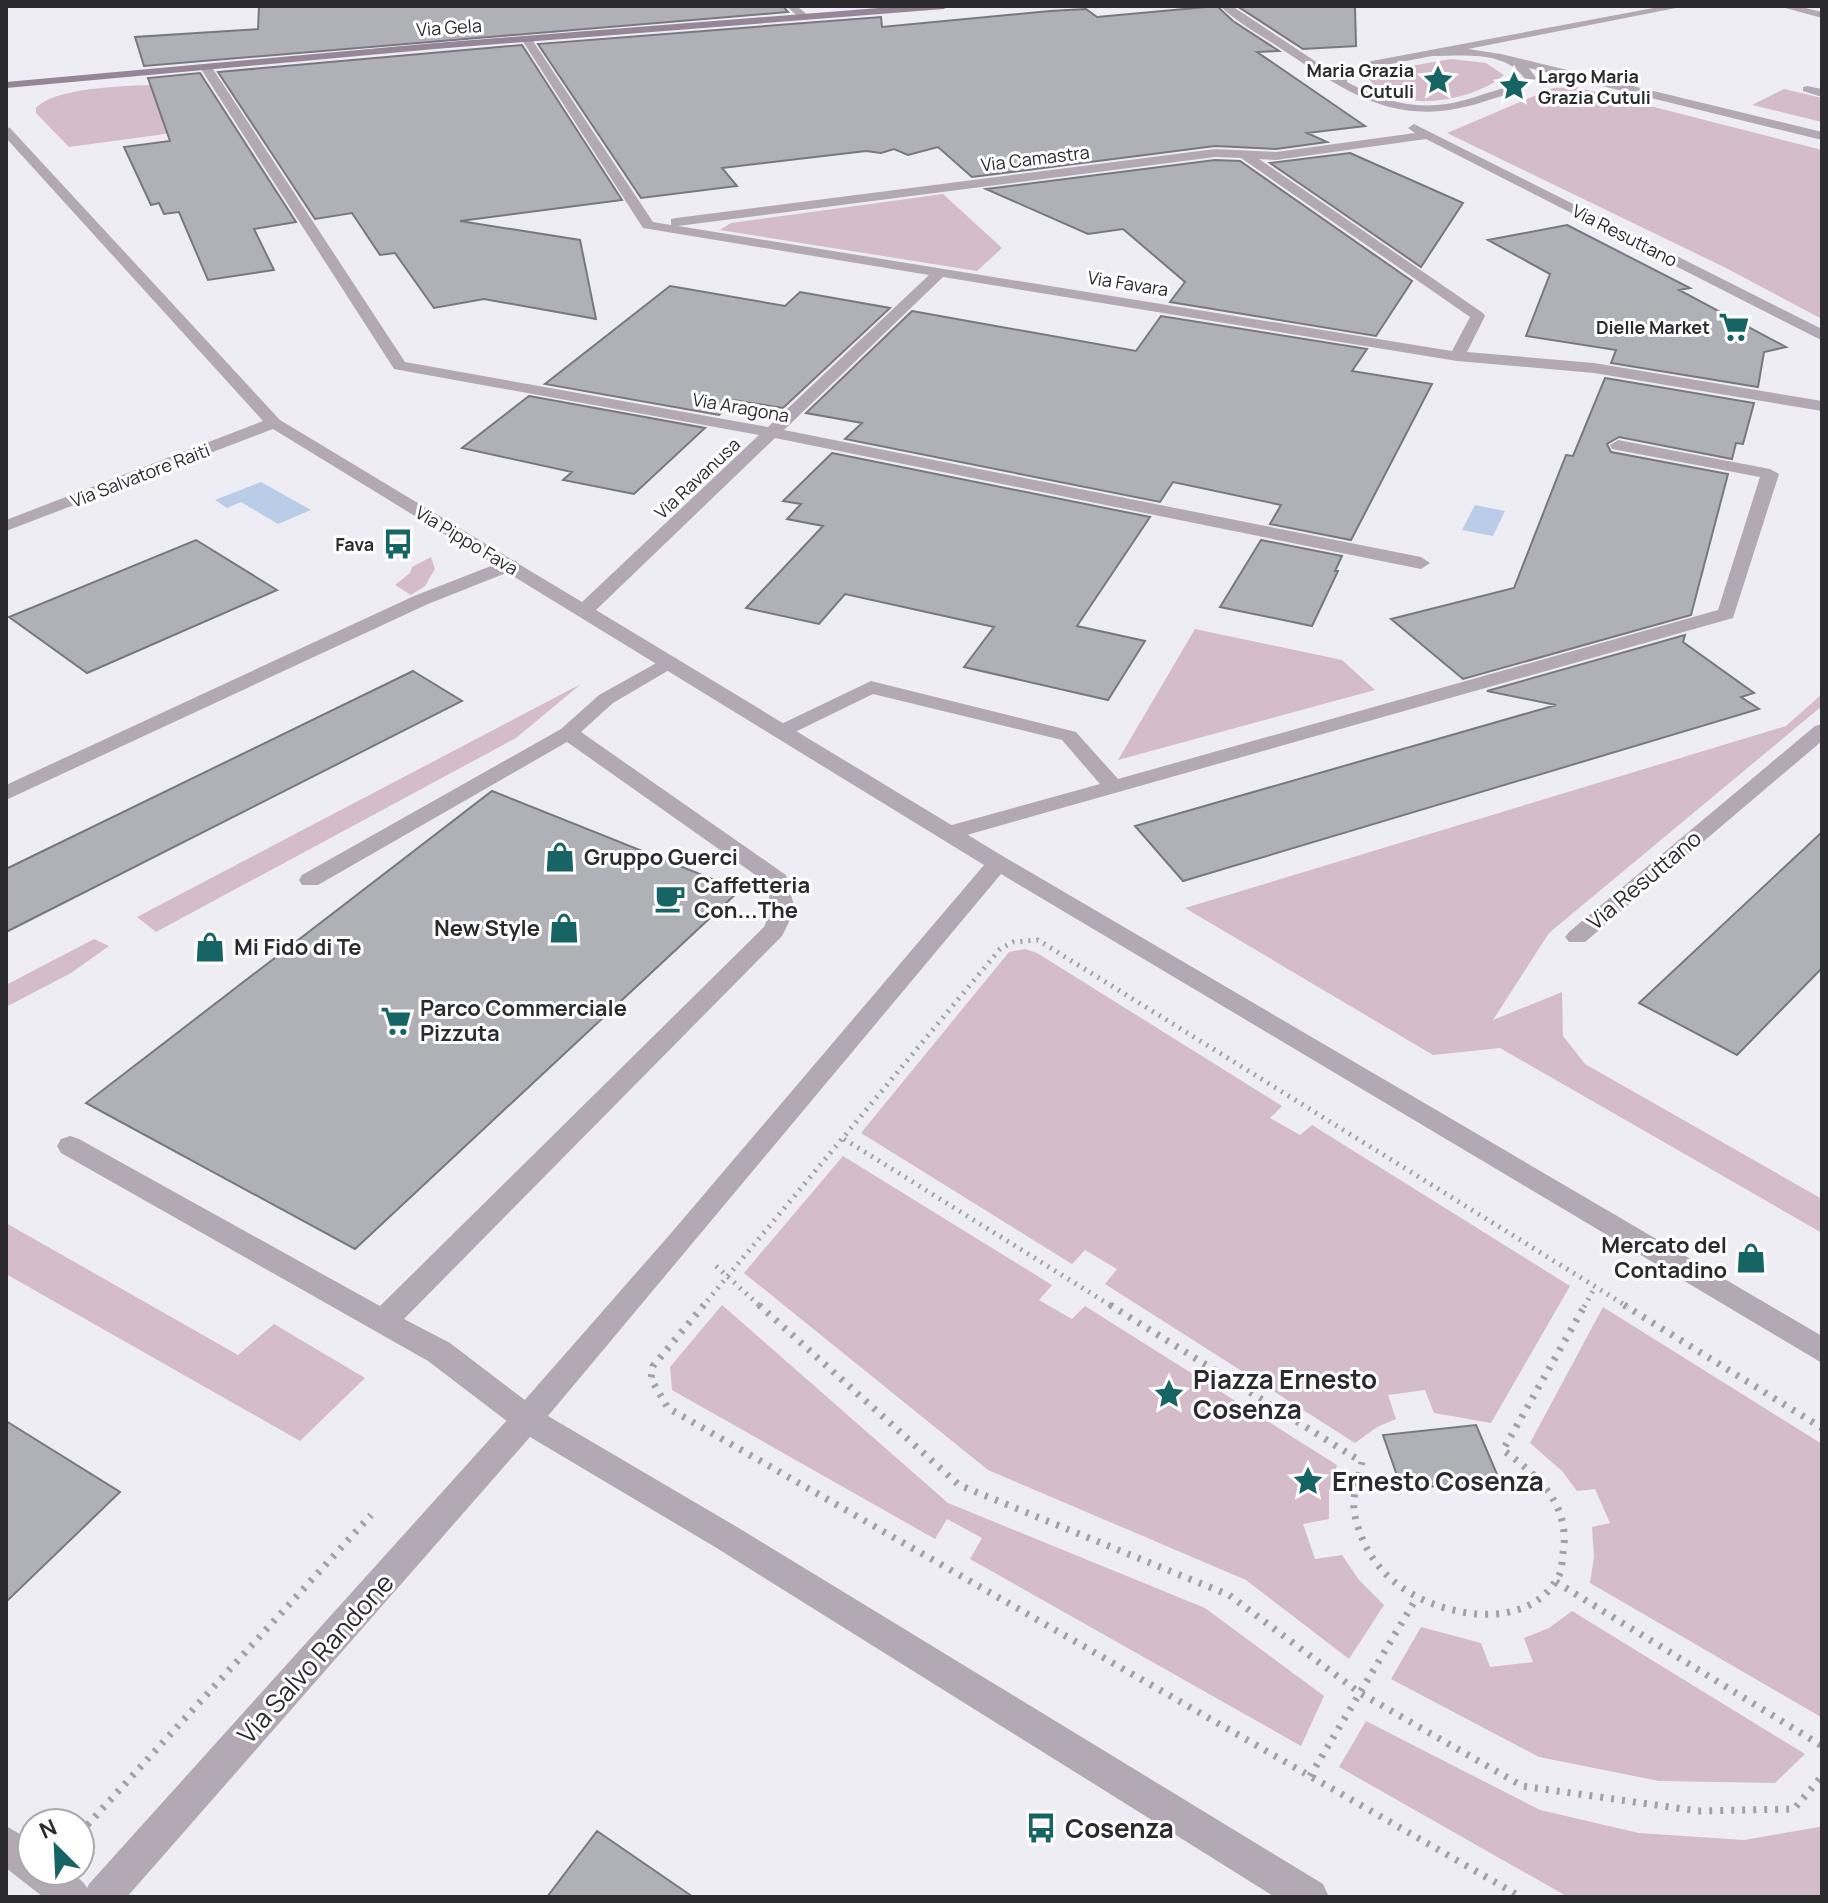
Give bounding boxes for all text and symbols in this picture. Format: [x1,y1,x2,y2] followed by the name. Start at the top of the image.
[415,13,483,41] street label: Via Gela
[1307,58,1414,103] place label: Maria Grazia Cutuli
[1421,63,1455,97] place icon: Maria Grazia Cutuli
[1538,64,1651,109] place label: Largo Maria Grazia Cutuli
[1497,69,1531,103] place icon: Largo Maria Grazia Cutuli
[979,139,1091,177] street label: Via Camastra
[1568,198,1682,272] street label: Via Resuttano
[1086,265,1170,301] street label: Via Favara
[1717,310,1751,344] supermarket icon: Dielle Market
[1596,315,1710,339] place label: Dielle Market
[691,387,791,427] street label: Via Aragona
[649,432,745,524] street label: Via Ravanusa
[67,437,213,513] street label: Via Salvatore Raiti
[411,500,523,580] street label: Via Pippo Fava
[381,527,415,561] bus stop icon: Fava
[335,532,374,556] place label: Fava
[1581,823,1707,937] street label: Via Resuttano
[543,840,577,874] shop icon: Gruppo Guerci
[584,842,738,872] place label: Gruppo Guerci
[694,870,810,925] place label: Caffetteria Con...The
[653,881,687,915] cafe icon: Caffetteria Con...The
[547,911,581,945] shop icon: New Style
[434,913,540,943] place label: New Style
[193,930,227,964] shop icon: Mi Fido di Te
[234,932,362,962] place label: Mi Fido di Te
[420,993,627,1048] place label: Parco Commerciale Pizzuta
[379,1004,413,1038] supermarket icon: Parco Commerciale Pizzuta
[1601,1230,1727,1285] place label: Mercato del Contadino
[1734,1241,1768,1275] shop icon: Mercato del Contadino
[1193,1361,1377,1427] place label: Piazza Ernesto Cosenza
[1152,1377,1186,1411] place icon: Piazza Ernesto Cosenza
[1332,1463,1544,1499] place label: Ernesto Cosenza
[1291,1464,1325,1498] place icon: Ernesto Cosenza
[229,1565,401,1751] street label: Via Salvo Randone
[16,1807,96,1887] north arrow
[1065,1810,1174,1846] place label: Cosenza
[1024,1811,1058,1845] bus stop icon: Cosenza
[35,1812,61,1846] text: N

